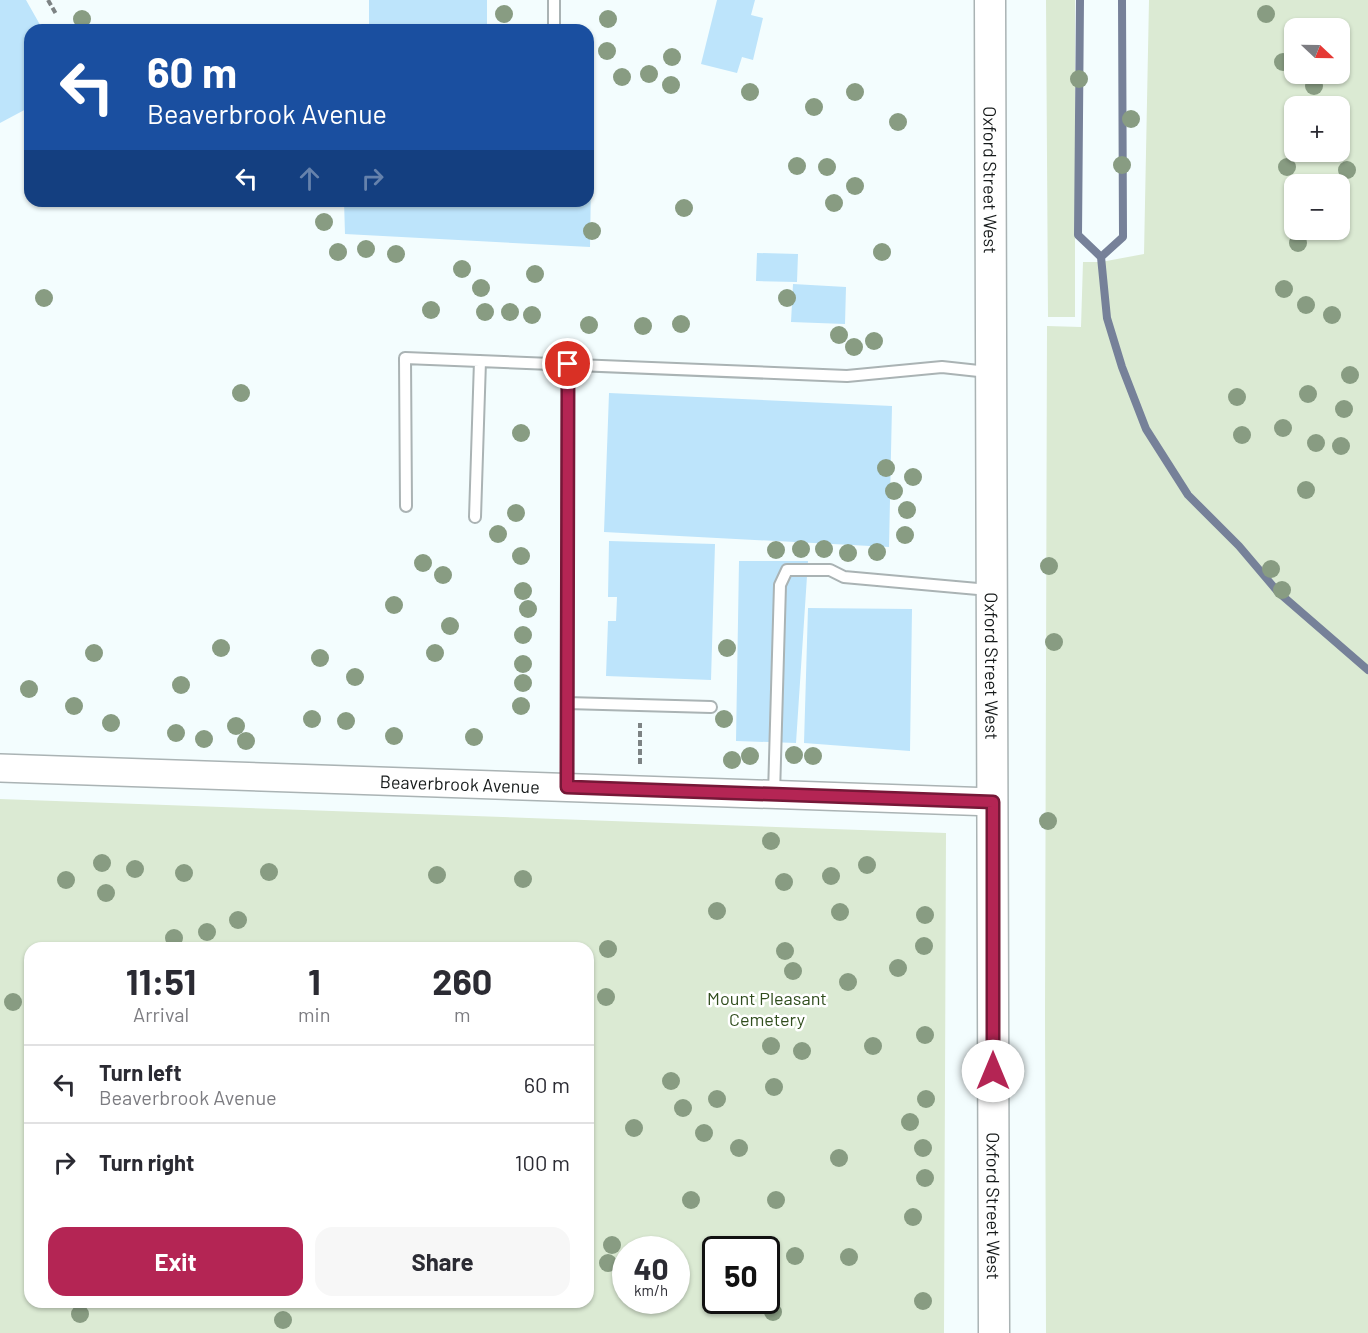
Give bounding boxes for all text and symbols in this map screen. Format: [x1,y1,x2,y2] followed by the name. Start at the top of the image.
[1284,18,1350,84] north arrow
[1284,18,1350,240] map controls
[147,46,237,96] text: 60 m
[48,48,126,126] icon: left
[1284,96,1350,162] button: +
[147,97,387,129] text: Beaverbrook Avenue
[979,106,1002,254] street label: Oxford Street West
[230,162,263,195] icon: left
[293,162,326,195] icon: ahead
[356,162,389,195] icon: right
[1284,174,1350,240] button: −
[542,338,593,389] pin
[551,347,584,380] icon: arrive
[981,592,1003,740] street label: Oxford Street West
[379,770,540,797] street label: Beaverbrook Avenue
[126,959,196,1002] text: 11:51
[308,959,321,1002] text: 1
[432,959,492,1002] text: 260
[707,987,827,1030] park label: Mount Pleasant Cemetery
[133,1002,189,1026] text: Arrival
[298,1002,331,1026] text: min
[454,1002,471,1026] text: m
[961,1039,1025,1103] position arrow
[99,1059,182,1085] text: Turn left
[48,1068,81,1101] icon: left
[524,1071,570,1097] text: 60 m
[99,1085,277,1109] text: Beaverbrook Avenue
[982,1132,1005,1280] street label: Oxford Street West
[48,1146,81,1179] icon: right
[99,1149,194,1175] text: Turn right
[515,1149,570,1175] text: 100 m
[48,1227,303,1296] button: Exit
[315,1227,570,1296] button: Share
[702,1236,780,1314] speed limit sign: 50
[633,1250,669,1286] text: 40
[634,1281,668,1299] text: km/h

